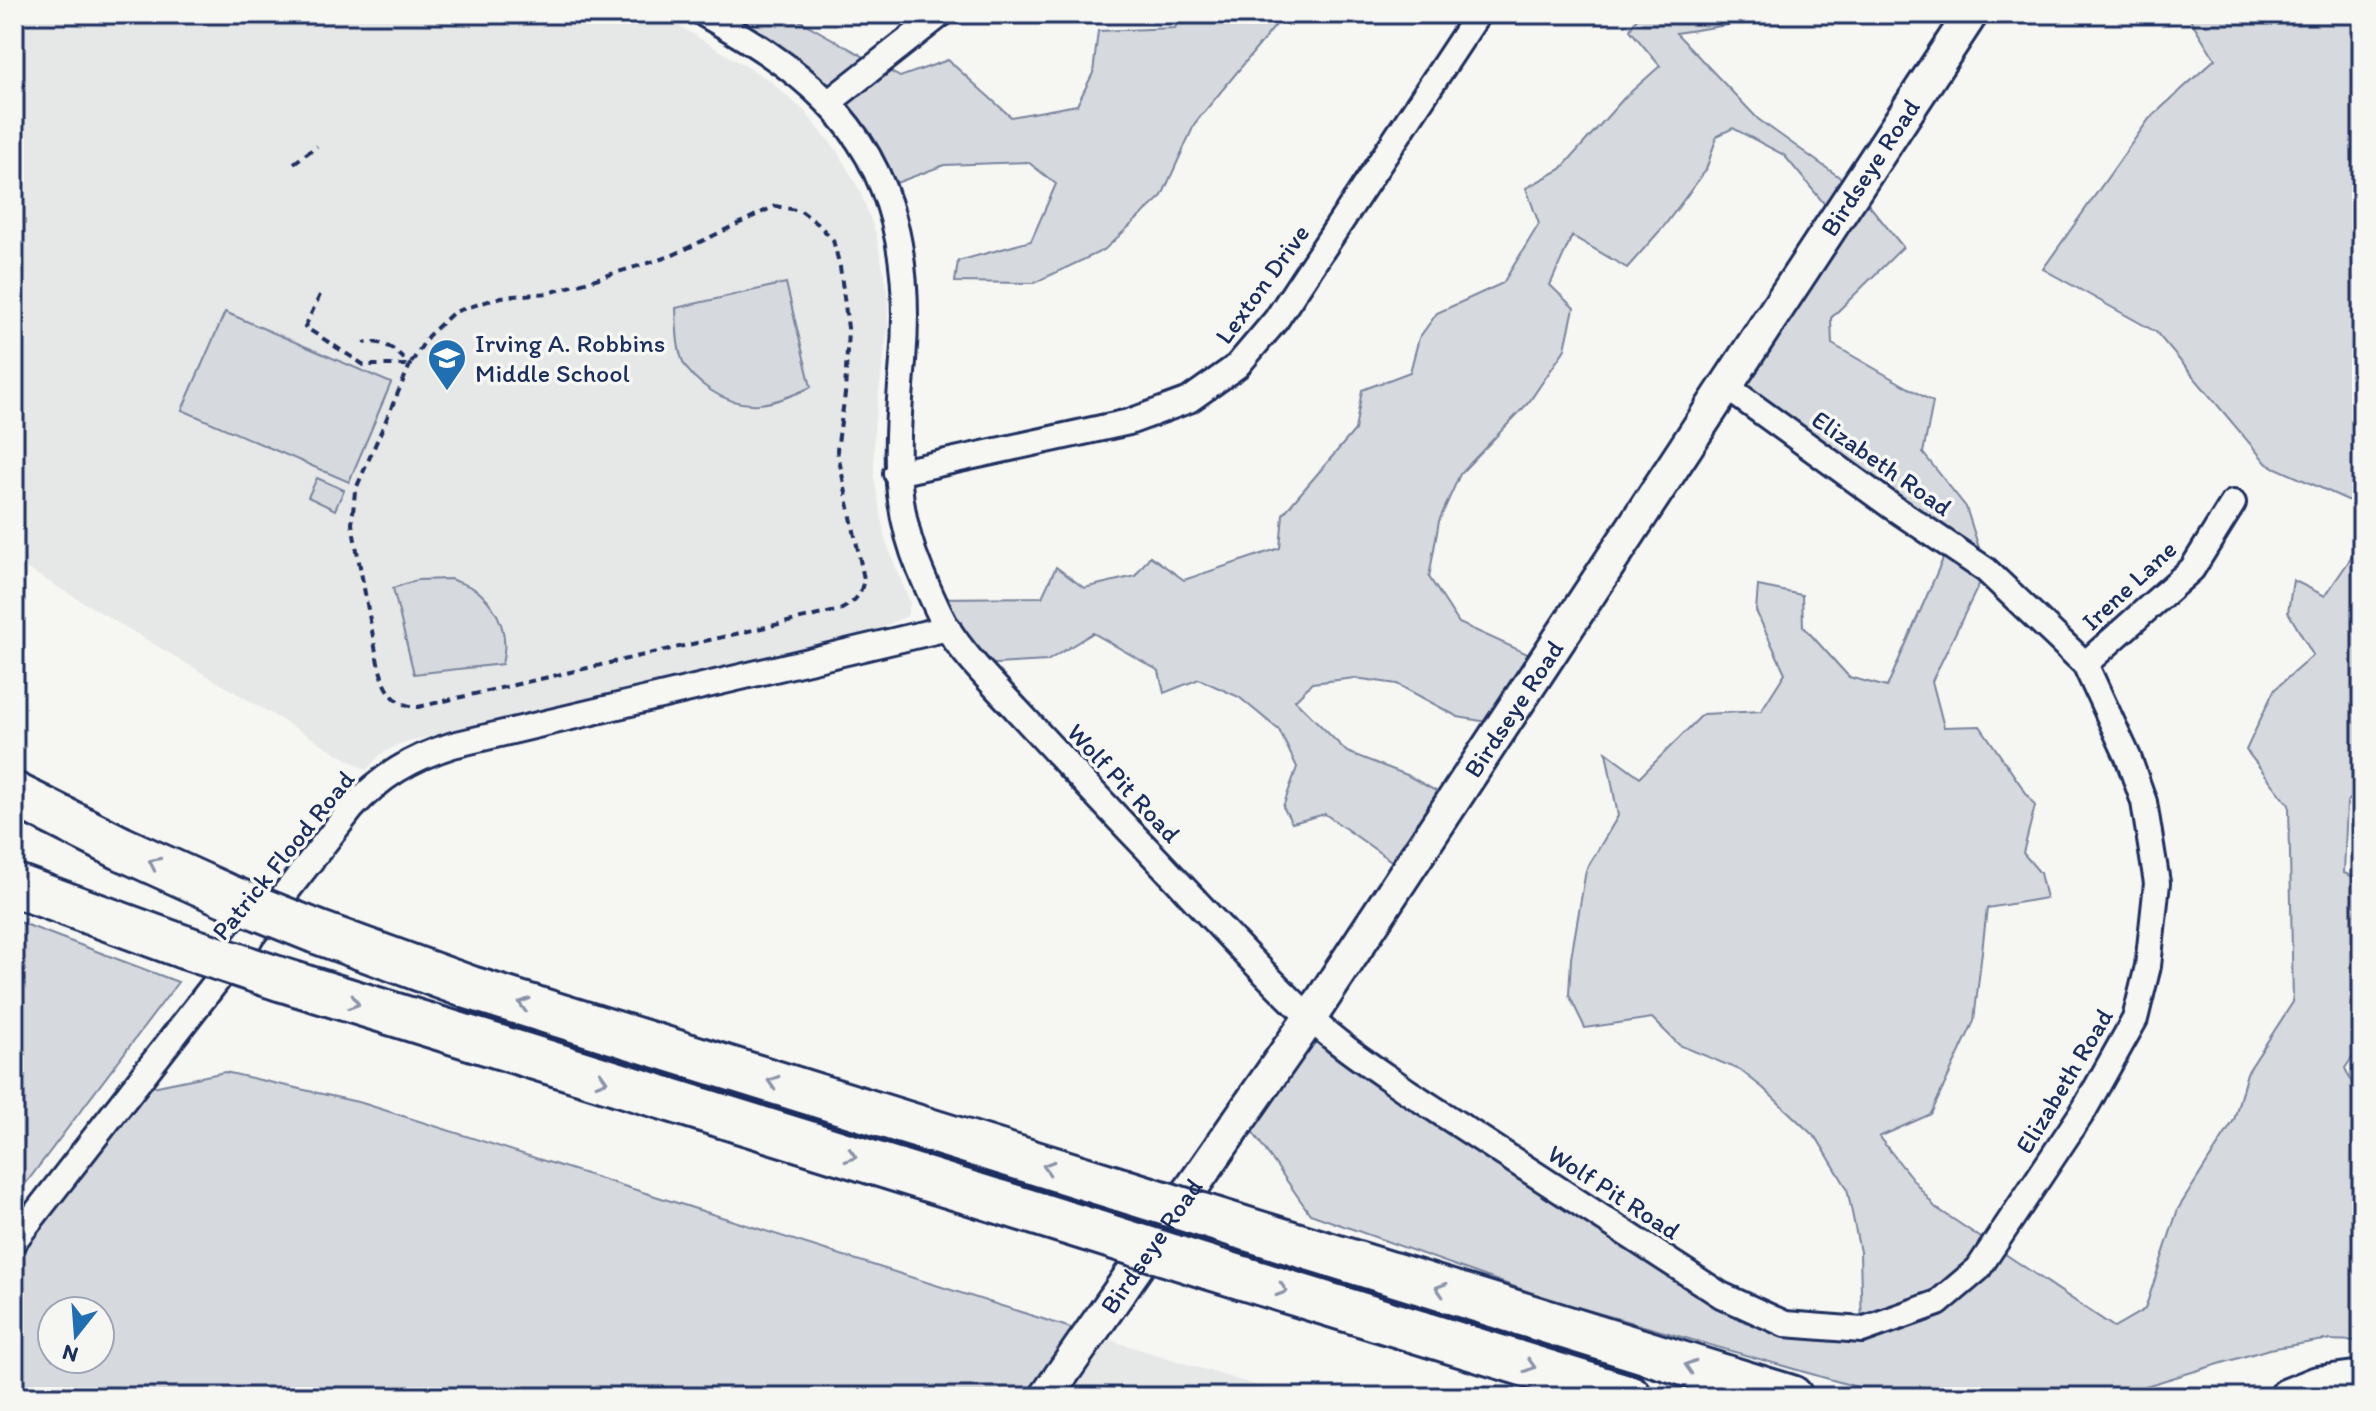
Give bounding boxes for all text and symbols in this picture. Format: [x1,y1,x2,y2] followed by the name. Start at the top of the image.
[1813,93,1927,242] street label: Birdseye Road
[1208,218,1316,350] street label: Lexton Drive
[475,327,665,389] place label: Irving A. Robbins Middle School
[426,337,468,392] school or university icon: Irving A. Robbins Middle School
[1806,403,1958,523] street label: Elizabeth Road
[2075,533,2183,637] street label: Irene Lane
[1457,634,1570,784] street label: Birdseye Road
[1060,717,1188,850] street label: Wolf Pit Road
[205,763,362,946] street label: Patrick Flood Road
[148,857,162,873] one-way arrow
[347,994,360,1010] one-way arrow
[518,997,532,1013] one-way arrow
[2008,1003,2120,1159] street label: Elizabeth Road
[595,1071,609,1087] one-way arrow
[766,1075,780,1091] one-way arrow
[1542,1137,1687,1247] street label: Wolf Pit Road
[843,1147,857,1163] one-way arrow
[1041,1161,1055,1177] one-way arrow
[1093,1172,1209,1320] street label: Birdseye Road
[1275,1281,1288,1297] one-way arrow
[1435,1282,1449,1298] one-way arrow
[36,1295,116,1375] north arrow
[59,1339,81,1369] text: N
[1523,1357,1537,1373] one-way arrow
[1683,1359,1697,1375] one-way arrow

